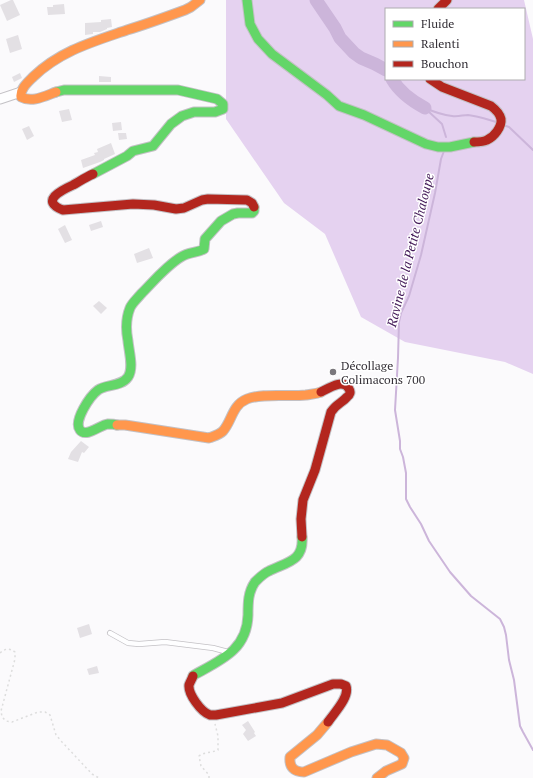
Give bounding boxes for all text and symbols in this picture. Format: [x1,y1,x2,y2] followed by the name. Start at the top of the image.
[385,8,525,80] legend
[421,16,454,31] text: Fluide
[421,36,460,51] text: Ralenti
[421,56,468,71] text: Bouchon
[382,171,438,330] water label: Ravine de la Petite Chaloupe
[341,358,425,387] place label: Décollage Colimacons 700
[328,367,338,377] marker: Décollage Colimacons 700

